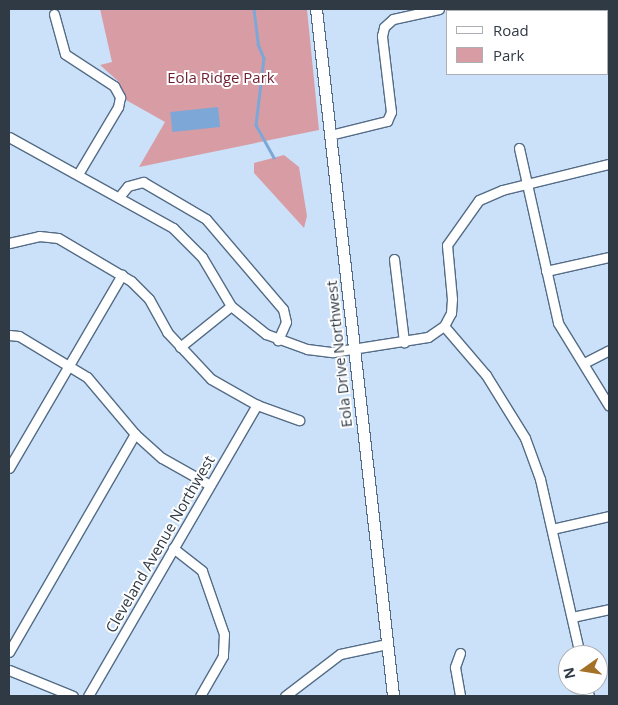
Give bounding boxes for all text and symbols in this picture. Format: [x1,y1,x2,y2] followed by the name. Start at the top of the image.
[446,10,608,75] legend
[493,20,529,40] text: Road
[493,45,524,65] text: Park
[167,69,275,87] park label: Eola Ridge Park
[322,280,356,428] street label: Eola Drive Northwest
[102,452,218,636] street label: Cleveland Avenue Northwest
[558,645,608,695] north arrow
[558,666,579,681] text: N

